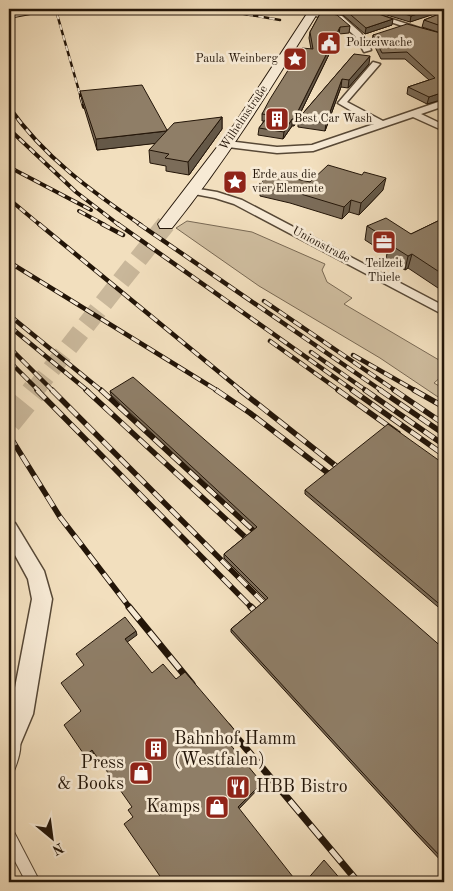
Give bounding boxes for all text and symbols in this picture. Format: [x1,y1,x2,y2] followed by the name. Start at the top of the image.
[316,30,342,56] public building icon: Polizeiwache
[346,37,413,49] place label: Polizeiwache
[282,46,308,72] place icon: Paula Weinberg
[196,53,279,65] place label: Paula Weinberg
[218,83,270,153] street label: Wilhelmstraße
[264,106,290,132] building icon: Best Car Wash
[294,113,373,125] place label: Best Car Wash
[222,169,248,195] place icon: Erde aus die vier Elemente
[252,169,324,195] place label: Erde aus die vier Elemente
[290,225,352,265] street label: Unionstraße
[371,229,397,255] office icon: Teilzeit Thiele
[365,258,403,284] place label: Teilzeit Thiele
[174,730,296,769] place label: Bahnhof Hamm (Westfalen)
[143,736,169,762] building icon: Bahnhof Hamm (Westfalen)
[57,754,124,793] place label: Press & Books
[128,760,154,786] shop icon: Press & Books
[225,774,251,800] restaurant icon: HBB Bistro
[256,778,348,796] place label: HBB Bistro
[204,794,230,820] shop icon: Kamps
[146,798,200,816] place label: Kamps
[28,814,78,864] north arrow
[49,840,66,857] text: N

